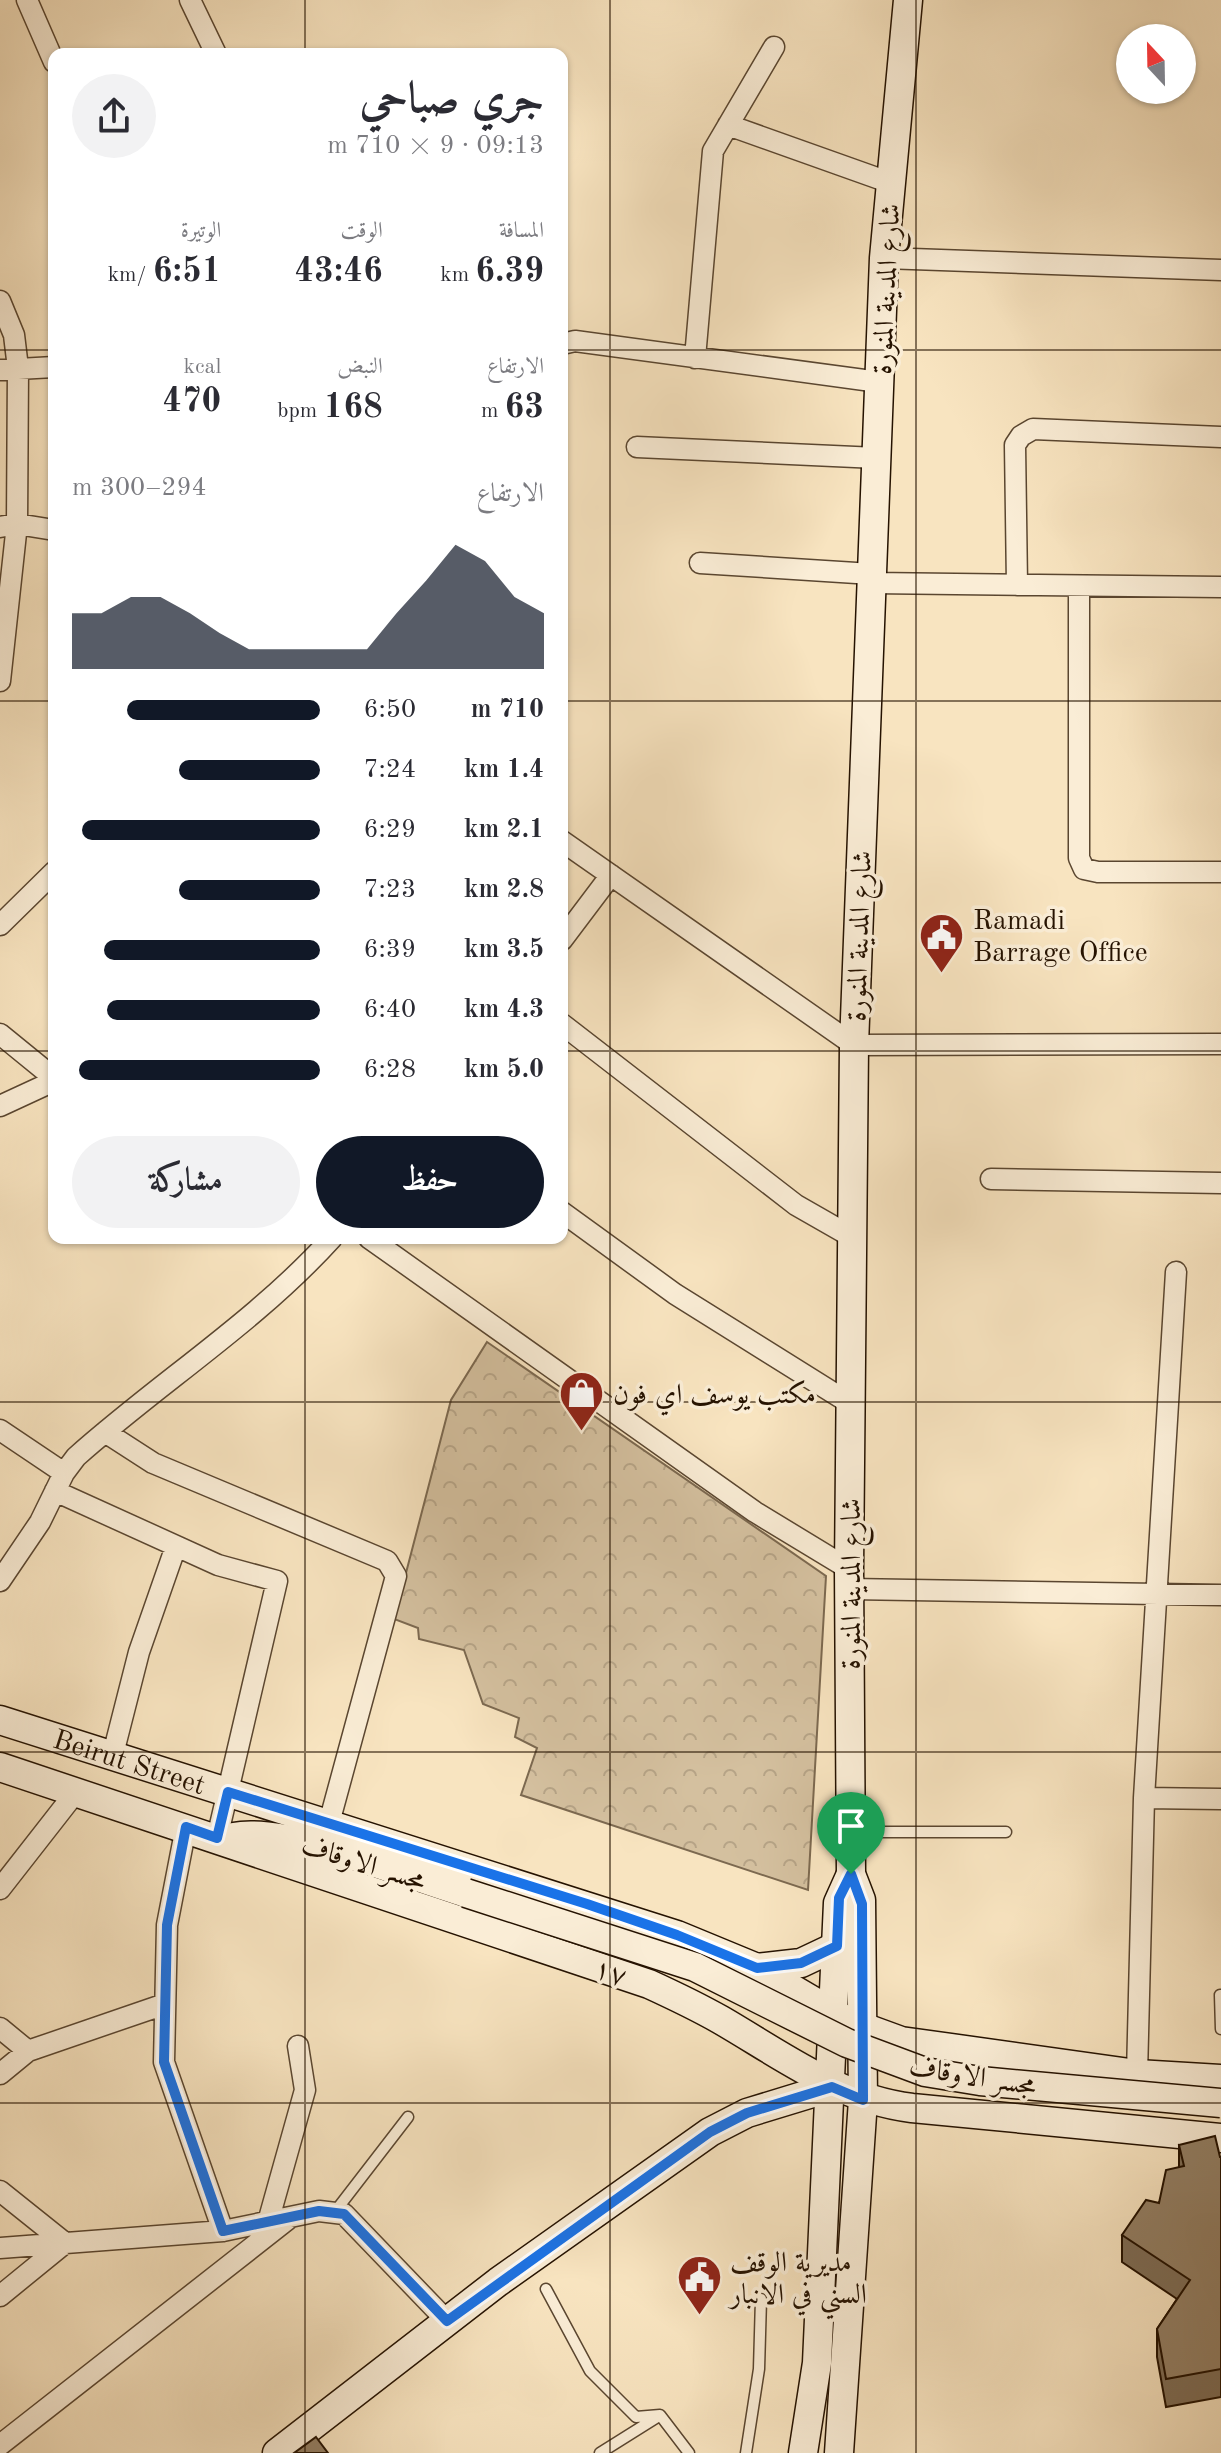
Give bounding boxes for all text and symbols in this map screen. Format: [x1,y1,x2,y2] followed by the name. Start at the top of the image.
[1116,24,1196,104] north arrow
[1116,24,1196,104] map controls
[72,74,156,158] button: share
[360,78,544,122] text: جري صباحي
[327,133,544,159] text: 09:13 · 9 × 710 m
[870,203,913,376] street label: شارع المدينة المنورة
[181,220,221,242] text: الوتيرة
[341,220,383,242] text: الوقت
[499,220,544,242] text: المسافة
[153,255,221,289] text: 6:51
[294,255,383,289] text: 43:46
[475,255,544,289] text: 6.39
[108,264,153,286] text: /km
[440,264,475,286] text: km
[184,356,221,378] text: kcal
[337,356,383,378] text: النبض
[487,356,544,378] text: الارتفاع
[162,385,221,419] text: 470
[324,391,383,425] text: 168
[505,391,544,425] text: 63
[277,400,324,422] text: bpm
[481,400,505,422] text: m
[72,475,207,501] text: 294–300 m
[477,481,544,507] text: الارتفاع
[363,697,416,723] text: 6:50
[471,697,544,723] text: 710 m
[363,757,416,783] text: 7:24
[464,757,544,783] text: 1.4 km
[363,817,416,843] text: 6:29
[464,817,544,843] text: 2.1 km
[844,850,885,1022] street label: شارع المدينة المنورة
[363,877,416,903] text: 7:23
[464,877,544,903] text: 2.8 km
[973,908,1148,968] place label: Ramadi Barrage Office
[918,911,966,974] public building icon: Ramadi Barrage Office
[363,937,416,963] text: 6:39
[464,937,544,963] text: 3.5 km
[363,997,416,1023] text: 6:40
[464,997,544,1023] text: 4.3 km
[363,1057,416,1083] text: 6:28
[464,1057,544,1083] text: 5.0 km
[72,1136,300,1228] button: مشاركة
[316,1136,544,1228] button: حفظ
[558,1369,606,1432] shop icon: مكتب يوسف اي فون
[613,1380,816,1416] place label: مكتب يوسف اي فون
[839,1498,874,1670] street label: شارع المدينة المنورة
[49,1727,208,1801] street label: Beirut Street
[817,1792,885,1874] pin
[829,1804,873,1848] icon: arrive
[297,1833,429,1899] street label: مجسر الاوقاف
[590,1955,630,1992] street label: ١٧
[907,2054,1038,2104] street label: مجسر الاوقاف
[727,2250,867,2320] place label: مديرية الوقف السني في الانبار
[675,2253,723,2316] public building icon: مديرية الوقف السني في الانبار

